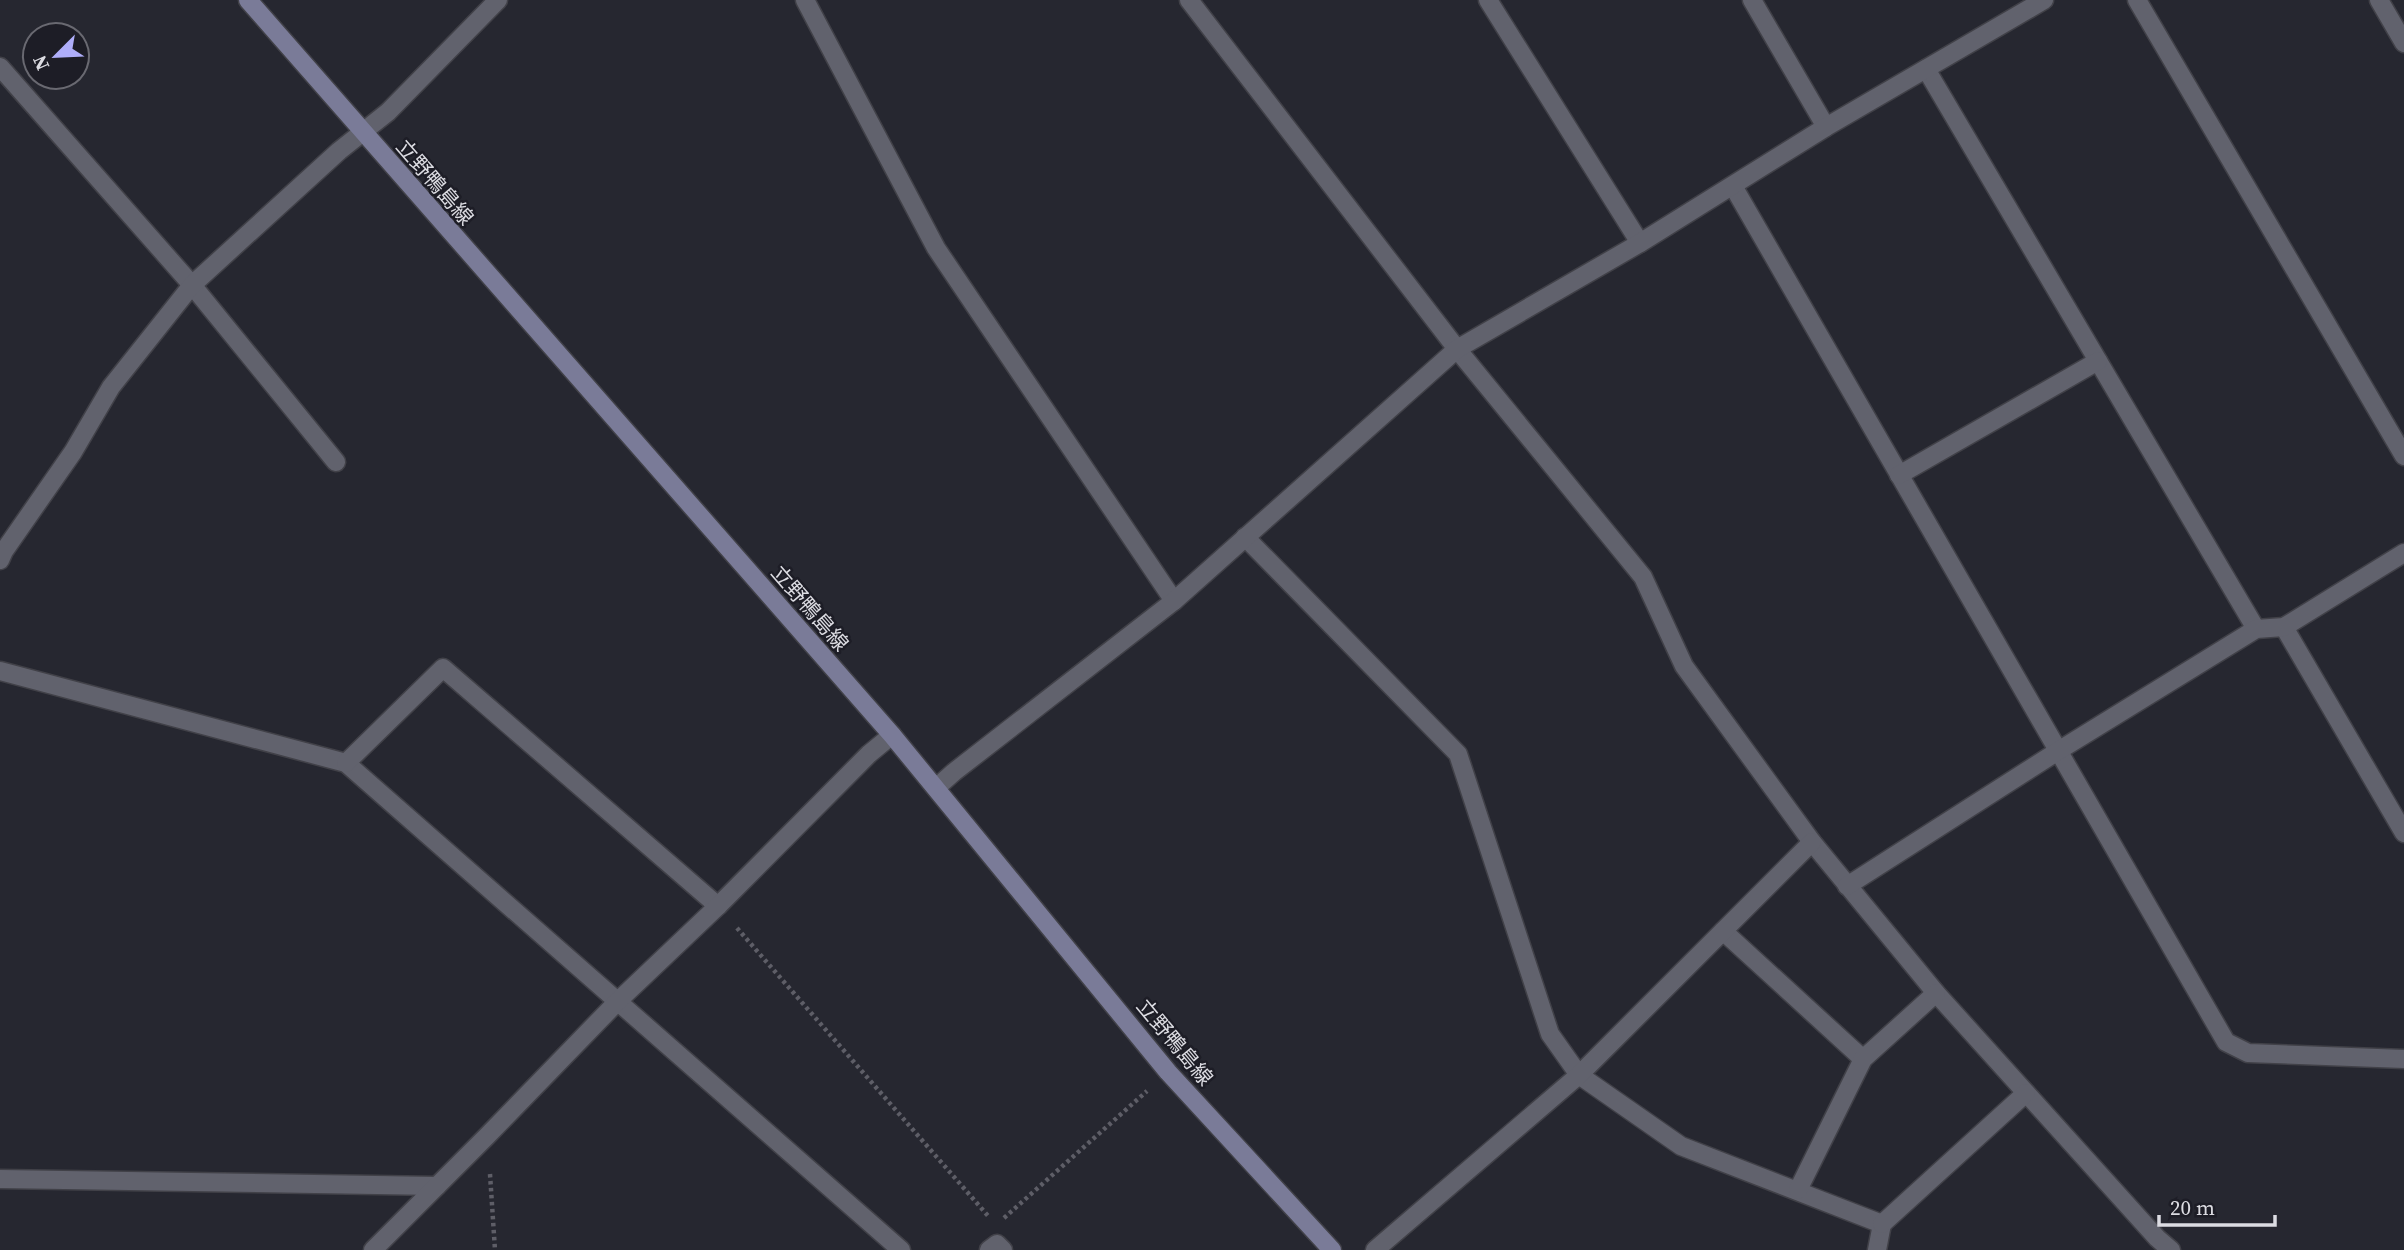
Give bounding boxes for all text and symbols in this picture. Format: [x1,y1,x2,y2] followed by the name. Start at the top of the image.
[21,21,91,91] north arrow
[26,51,55,75] text: N
[390,133,480,231] street label: 立野鴨島線
[765,559,855,657] street label: 立野鴨島線
[1130,992,1220,1092] street label: 立野鴨島線
[2159,1184,2274,1228] scale bar
[2170,1193,2215,1222] text: 20 m

